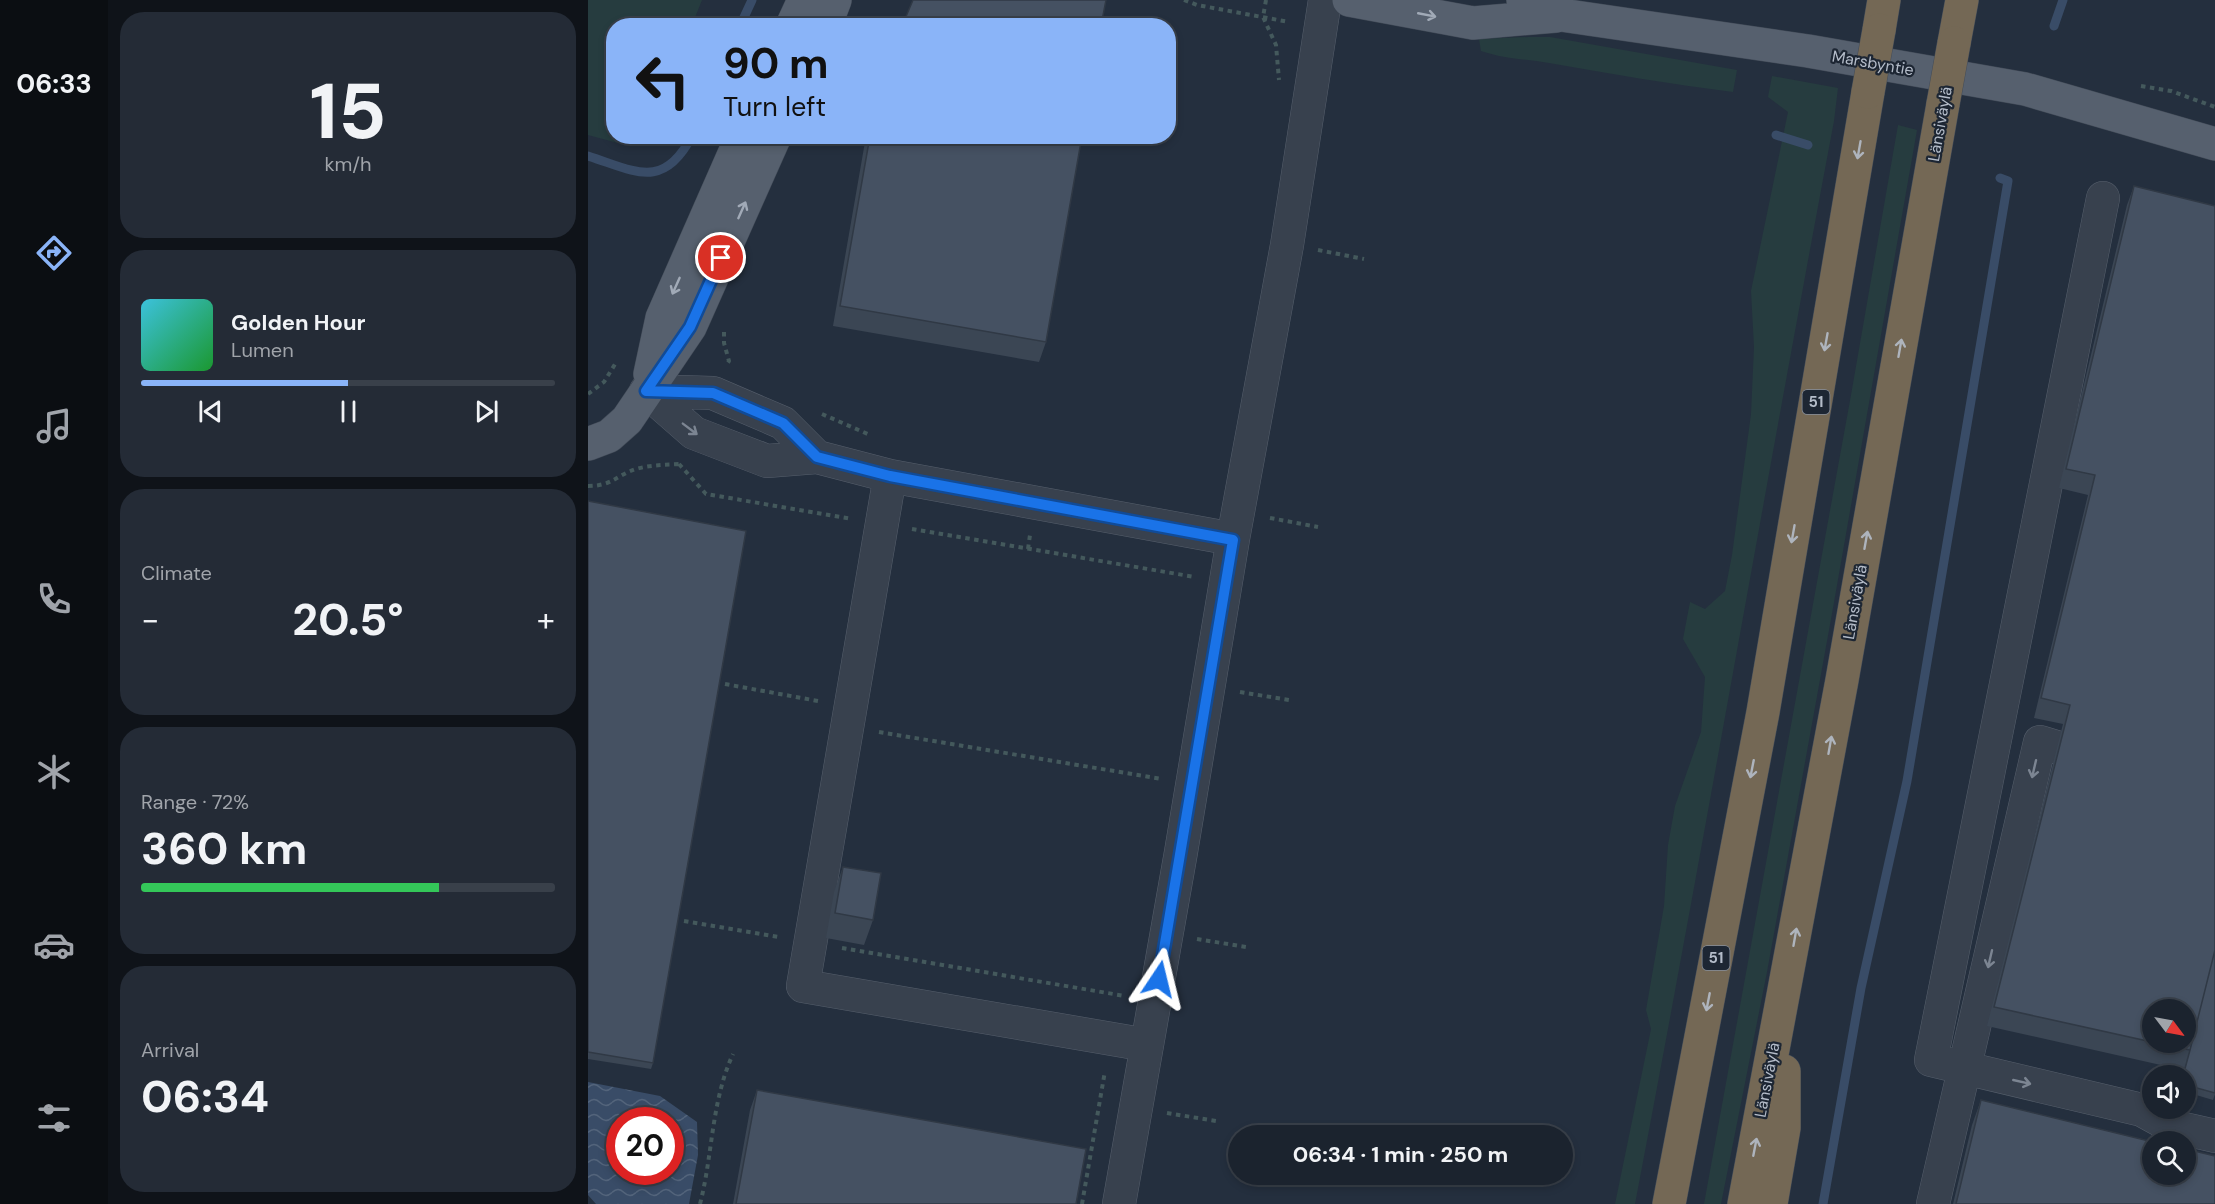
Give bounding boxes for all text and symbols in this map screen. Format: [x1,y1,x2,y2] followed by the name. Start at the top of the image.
[1417,10,1437,21] one-way arrow
[723,36,829,91] text: 90 m
[624,42,702,120] icon: left
[1830,45,1916,81] street label: Marsbyntie
[310,61,386,162] text: 15
[16,66,92,101] text: 06:33
[1923,85,1957,163] street label: Länsiväylä
[723,89,826,124] text: Turn left
[1853,140,1864,159] one-way arrow
[324,151,372,177] text: km/h
[738,201,749,219] one-way arrow
[33,232,75,274] icon: directions
[695,232,746,283] pin
[704,241,737,274] icon: arrive
[669,276,681,294] one-way arrow
[231,308,366,337] text: Golden Hour
[1820,332,1831,351] one-way arrow
[231,337,294,363] text: Lumen
[1895,338,1906,358] one-way arrow
[1802,390,1830,414] road number: 51
[194,395,227,428] icon: previous
[332,395,365,428] icon: pause
[470,395,503,428] icon: next
[33,405,75,447] icon: music
[682,423,698,435] one-way arrow
[1788,524,1799,544] one-way arrow
[1861,530,1872,550] one-way arrow
[141,560,212,586] text: Climate
[1838,563,1872,641] street label: Länsiväylä
[33,578,75,620] icon: phone
[292,590,404,649] text: 20.5°
[141,598,159,641] text: −
[537,598,555,641] text: +
[1825,736,1836,755] one-way arrow
[33,751,75,793] icon: climate
[1746,759,1757,779] one-way arrow
[2027,759,2039,778] one-way arrow
[141,789,249,815] text: Range · 72%
[141,819,307,878] text: 360 km
[33,924,75,966] icon: car
[1790,927,1801,947] one-way arrow
[1702,946,1730,970] road number: 51
[1127,947,1191,1011] position arrow
[1983,949,1995,968] one-way arrow
[1702,992,1713,1011] one-way arrow
[2142,999,2196,1053] north arrow
[2142,999,2196,1185] map controls
[141,1037,199,1063] text: Arrival
[1749,1041,1785,1119] street label: Länsiväylä
[2142,1065,2196,1119] button: sound
[141,1067,269,1126] text: 06:34
[2011,1077,2031,1088] one-way arrow
[33,1097,75,1139] icon: filters
[606,1107,684,1185] speed limit sign: 20
[2142,1131,2196,1185] button: search
[1750,1137,1761,1157] one-way arrow
[1293,1140,1508,1169] text: 06:34 · 1 min · 250 m

